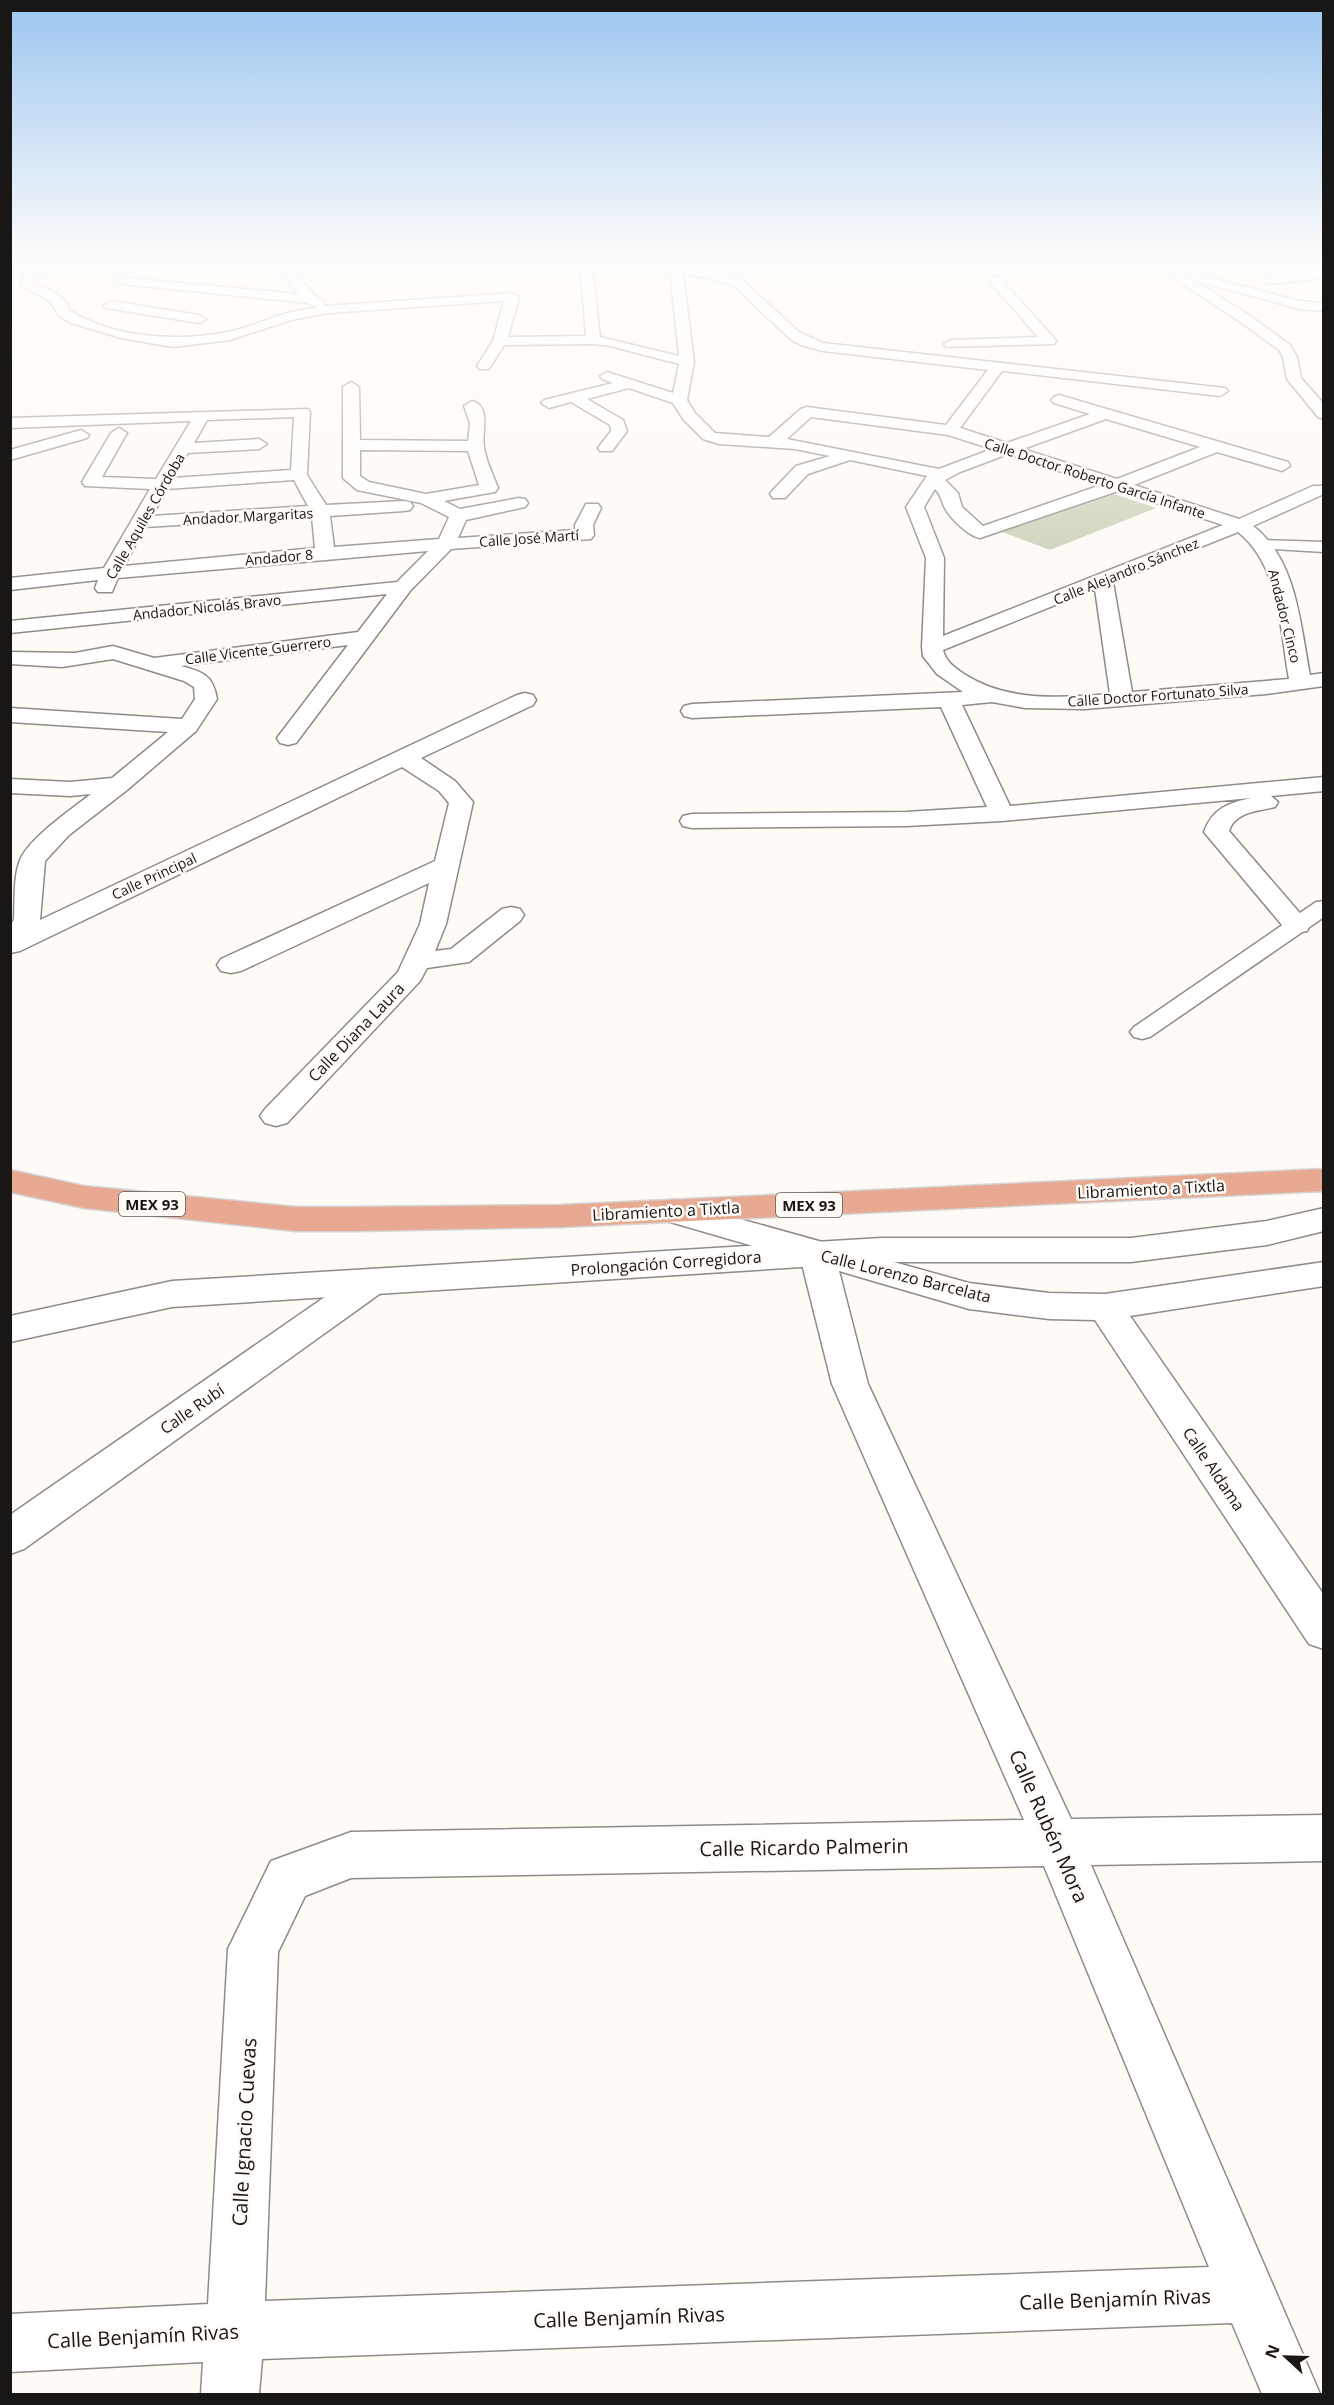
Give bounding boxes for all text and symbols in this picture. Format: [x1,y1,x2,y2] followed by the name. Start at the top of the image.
[982,433,1208,523] street label: Calle Doctor Roberto García Infante
[101,449,189,583] street label: Calle Aquiles Córdoba
[182,503,314,529] street label: Andador Margaritas
[478,525,580,551] street label: Calle José Martí
[1050,533,1202,609] street label: Calle Alejandro Sánchez
[244,545,314,569] street label: Andador 8
[1264,567,1306,665] street label: Andador Cinco
[132,590,282,624] street label: Andador Nicolás Bravo
[184,632,332,668] street label: Calle Vicente Guerrero
[1067,679,1249,711] street label: Calle Doctor Fortunato Silva
[109,848,199,904] street label: Calle Principal
[303,978,409,1086] street label: Calle Diana Laura
[1077,1174,1225,1204] street label: Libramiento a Tixtla
[119,1192,185,1216] road number: MEX 93
[776,1193,842,1217] road number: MEX 93
[592,1196,740,1226] street label: Libramiento a Tixtla
[819,1244,993,1308] street label: Calle Lorenzo Barcelata
[570,1245,762,1281] street label: Prolongación Corregidora
[156,1378,229,1439] street label: Calle Rubí
[1178,1423,1250,1515] street label: Calle Aldama
[1003,1745,1095,1907] street label: Calle Rubén Mora
[699,1832,909,1862] street label: Calle Ricardo Palmerin
[226,2037,262,2227] street label: Calle Ignacio Cuevas
[1019,2282,1211,2316] street label: Calle Benjamín Rivas
[533,2300,725,2334] street label: Calle Benjamín Rivas
[46,2317,240,2355] street label: Calle Benjamín Rivas
[1256,2327,1316,2387] north arrow
[1259,2341,1285,2362] text: N

